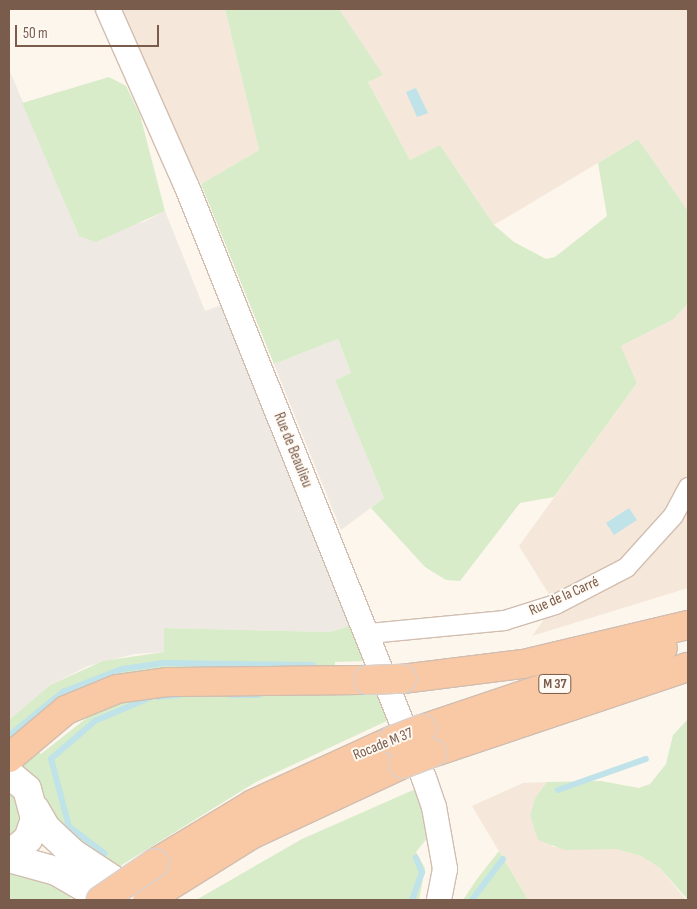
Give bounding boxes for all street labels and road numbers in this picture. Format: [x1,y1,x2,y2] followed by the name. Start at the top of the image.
[270,410,316,490] street label: Rue de Beaulieu
[526,573,602,619] street label: Rue de la Carré
[538,672,572,696] road number: M 37
[351,724,415,764] street label: Rocade M 37

